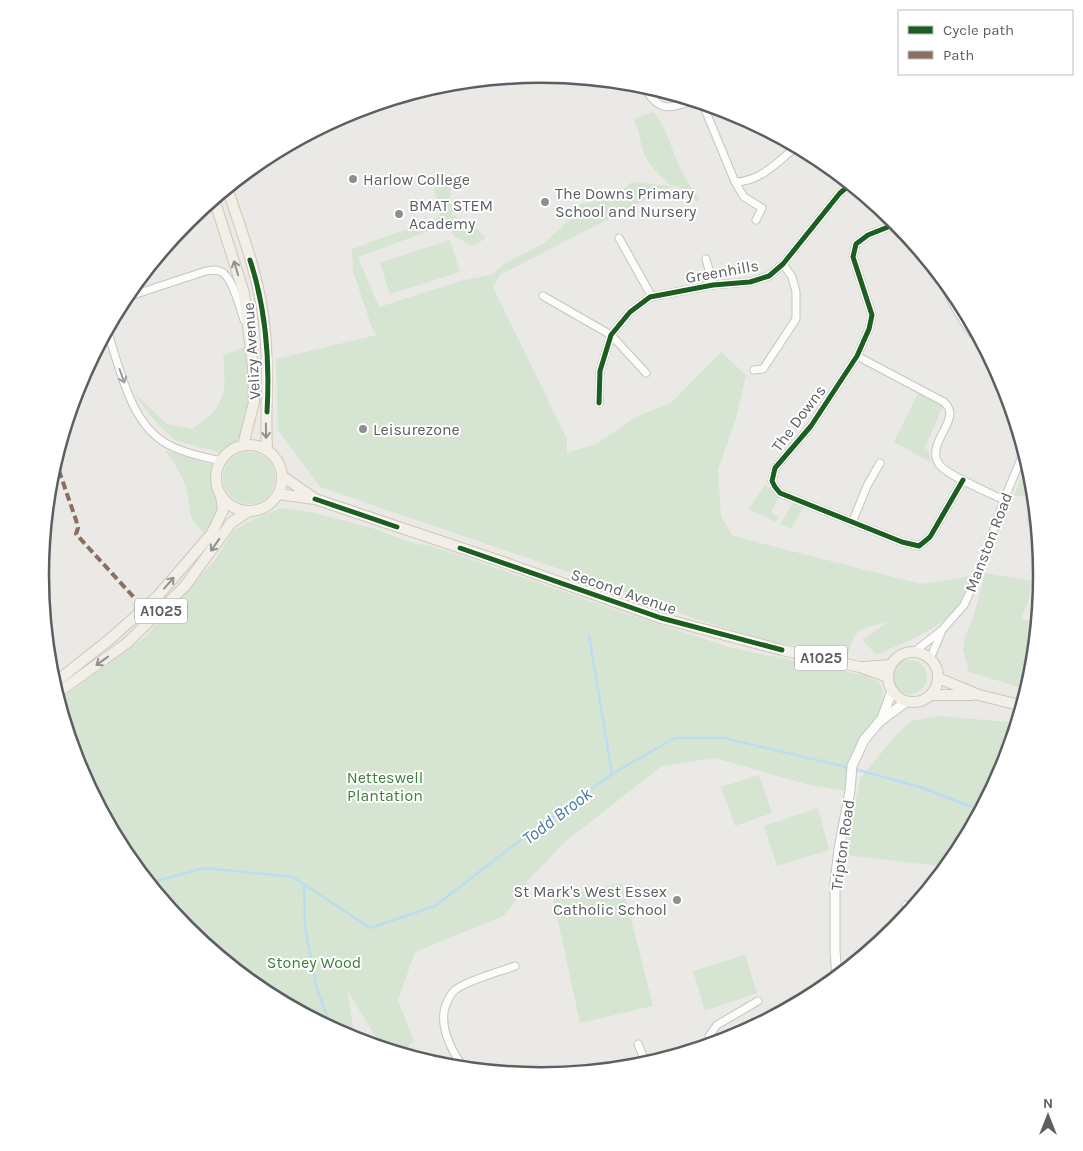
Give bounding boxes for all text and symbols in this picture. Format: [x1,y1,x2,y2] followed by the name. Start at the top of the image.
[898,10,1073,75] legend
[943,21,1014,39] text: Cycle path
[943,46,974,64] text: Path
[363,170,470,189] place label: Harlow College
[347,173,359,185] marker: Harlow College
[555,184,697,221] place label: The Downs Primary School and Nursery
[409,196,493,233] place label: BMAT STEM Academy
[539,196,551,208] marker: The Downs Primary School and Nursery
[393,208,405,220] marker: BMAT STEM Academy
[684,256,760,287] street label: Greenhills
[230,260,240,276] one-way arrow
[239,302,264,400] street label: Velizy Avenue
[118,368,127,383] one-way arrow
[767,381,830,455] street label: The Downs
[373,420,460,439] place label: Leisurezone
[261,422,271,439] one-way arrow
[357,423,369,435] marker: Leisurezone
[961,490,1016,595] street label: Manston Road
[210,538,220,552] one-way arrow
[569,565,679,618] street label: Second Avenue
[163,577,175,590] one-way arrow
[135,598,187,624] road number: A1025
[795,646,847,670] road number: A1025
[95,656,109,666] one-way arrow
[347,768,423,805] park label: Netteswell Plantation
[518,782,597,849] water label: Todd Brook
[827,798,858,892] street label: Tripton Road
[514,882,667,919] place label: St Mark's West Essex Catholic School
[671,894,683,906] marker: St Mark's West Essex Catholic School
[267,953,361,972] park label: Stoney Wood
[1023,1091,1073,1141] north arrow
[1043,1095,1053,1112] text: N

